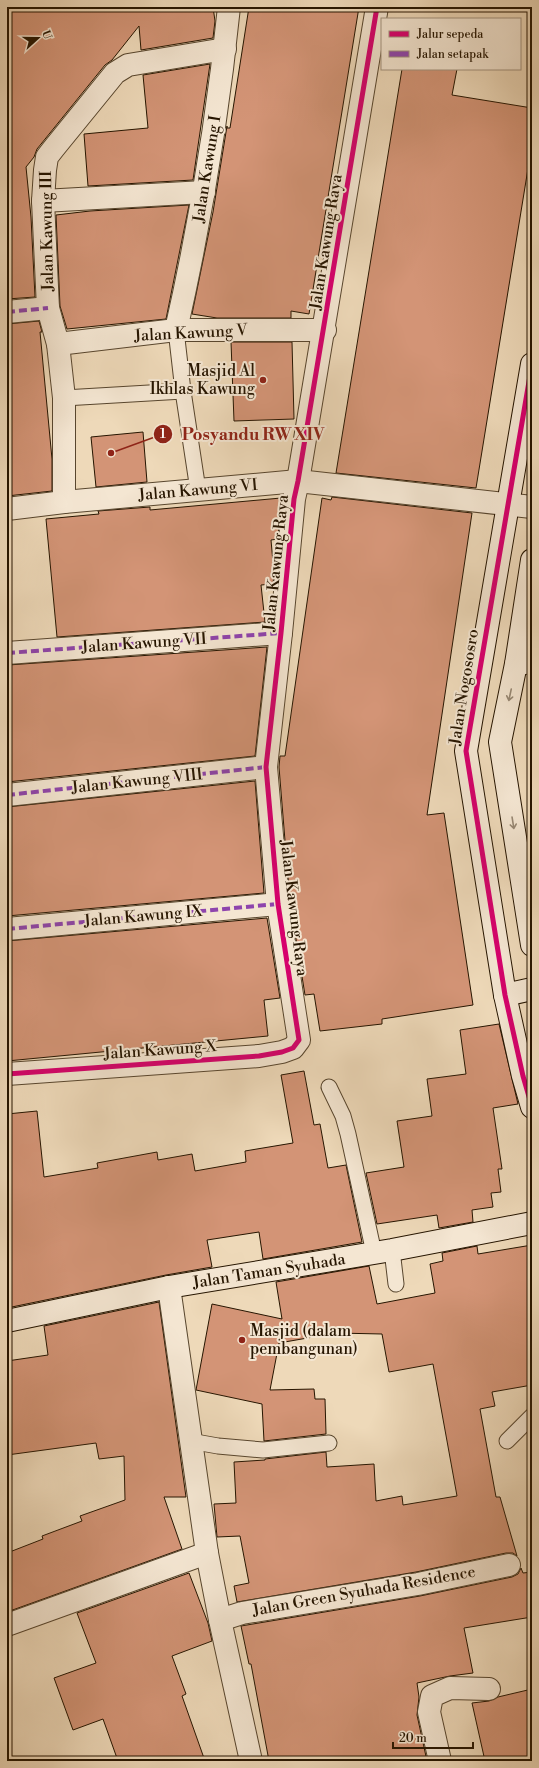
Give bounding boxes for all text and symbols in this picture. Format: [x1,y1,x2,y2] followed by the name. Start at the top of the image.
[18,18,58,58] north arrow
[381,18,521,70] legend
[416,27,484,42] text: Jalur sepeda
[38,28,55,42] text: U
[416,47,489,62] text: Jalan setapak
[189,114,225,225] street label: Jalan Kawung I
[36,171,58,292] street label: Jalan Kawung III
[305,172,347,312] street label: Jalan Kawung Raya
[133,320,249,346] street label: Jalan Kawung V
[150,361,256,399] place label: Masjid Al Ikhlas Kawung
[258,375,268,385] marker: Masjid Al Ikhlas Kawung
[153,420,332,449] callout: Posyandu RW XIV
[182,424,325,446] text: Posyandu RW XIV
[160,427,166,442] text: 1
[137,475,258,505] street label: Jalan Kawung VI
[259,493,293,633] street label: Jalan Kawung Raya
[445,628,483,747] street label: Jalan Nogososro
[80,629,207,657] street label: Jalan Kawung VII
[505,688,513,701] one-way arrow
[69,764,204,798] street label: Jalan Kawung VIII
[509,816,517,829] one-way arrow
[276,838,312,978] street label: Jalan Kawung Raya
[82,901,204,931] street label: Jalan Kawung IX
[102,1036,218,1064] street label: Jalan Kawung X
[190,1249,348,1293] street label: Jalan Taman Syuhada
[250,1321,358,1359] place label: Masjid (dalam pembangunan)
[237,1335,247,1345] marker: Masjid (dalam pembangunan)
[250,1562,477,1621] street label: Jalan Green Syuhada Residence
[393,1724,473,1750] scale bar
[399,1731,427,1746] text: 20 m

